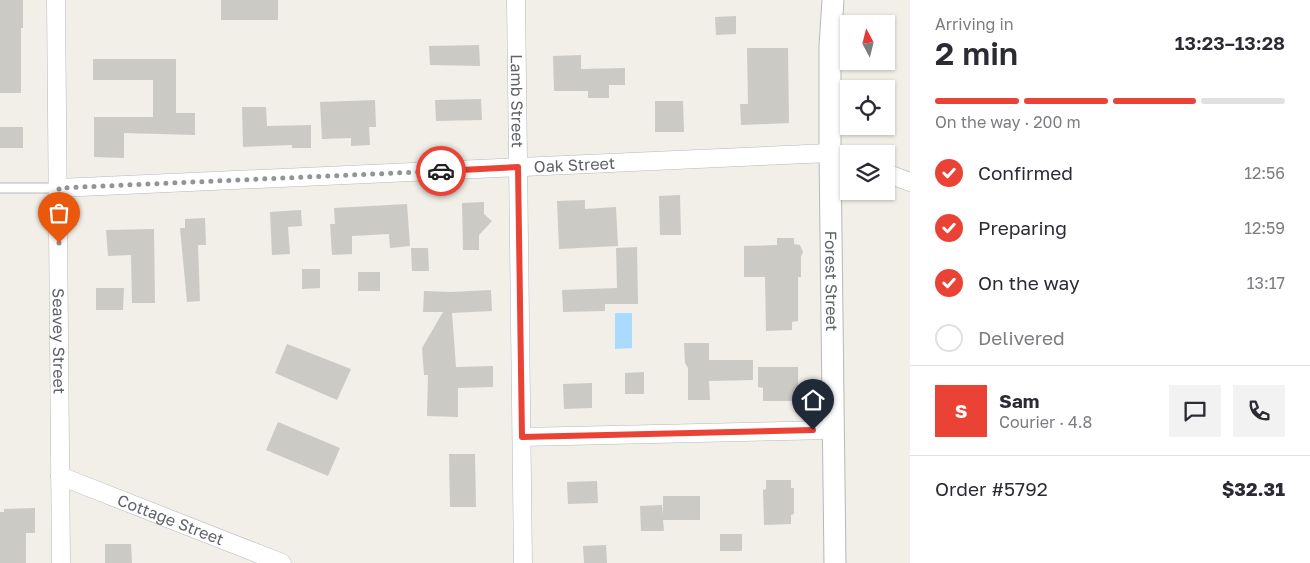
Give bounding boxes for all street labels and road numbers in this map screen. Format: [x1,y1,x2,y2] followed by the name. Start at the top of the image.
[507,54,528,148] street label: Lamb Street
[533,153,616,176] street label: Oak Street
[821,230,842,331] street label: Forest Street
[49,288,69,394] street label: Seavey Street
[115,490,227,549] street label: Cottage Street

